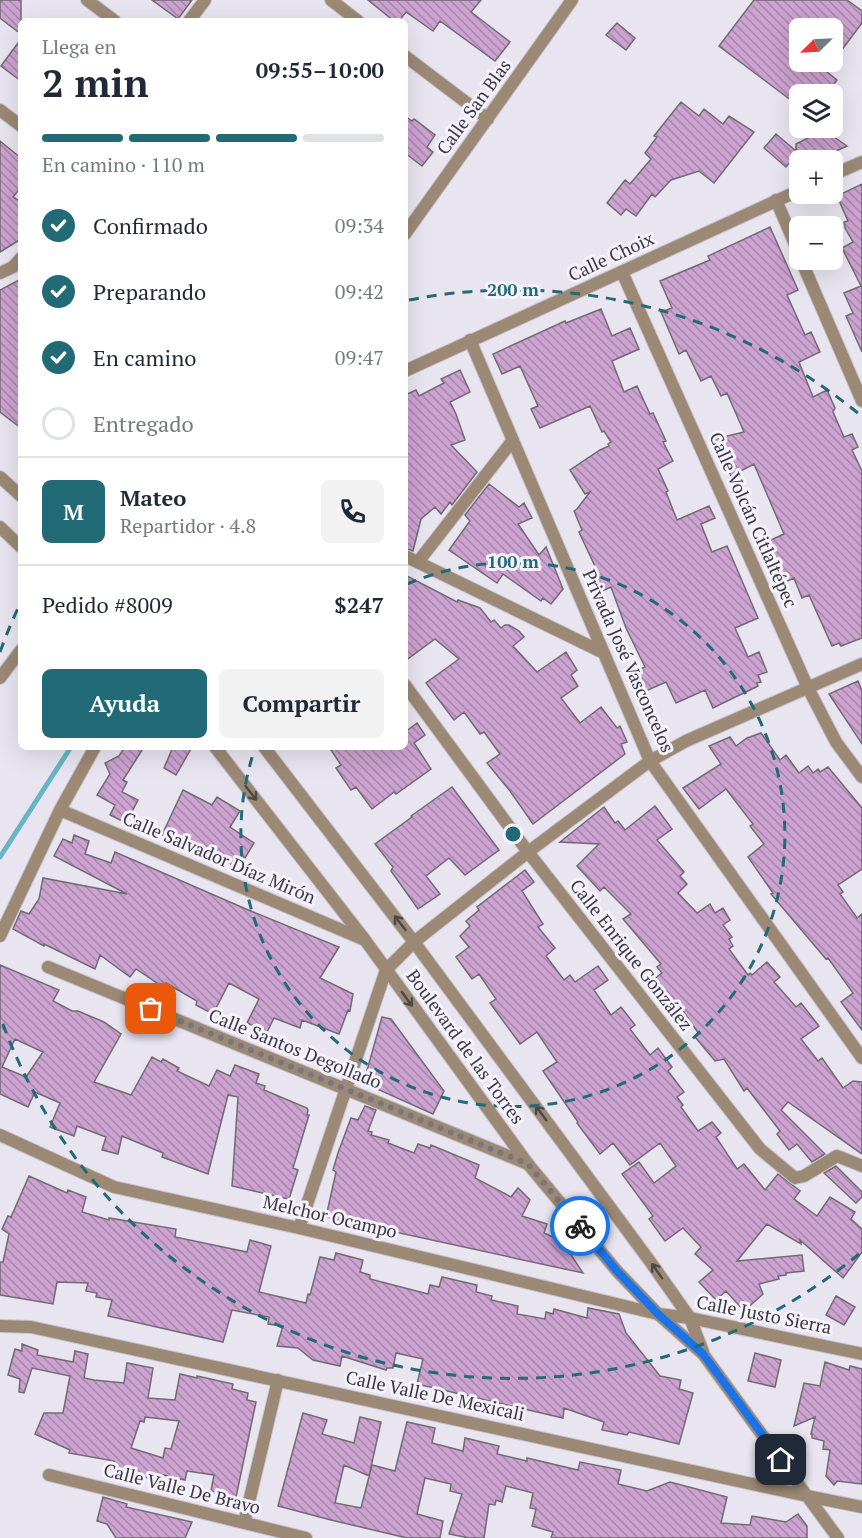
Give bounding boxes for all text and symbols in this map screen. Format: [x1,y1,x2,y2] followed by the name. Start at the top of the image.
[789,18,843,72] north arrow
[789,18,843,270] map controls
[42,33,116,60] text: Llega en
[431,54,516,159] street label: Calle San Blas
[256,55,384,84] text: 09:55–10:00
[42,56,149,108] text: 2 min
[789,84,843,138] button: layers
[789,150,843,204] button: +
[42,151,205,178] text: En camino · 110 m
[42,209,75,242] icon: check
[93,211,208,240] text: Confirmado
[335,212,384,239] text: 09:34
[789,216,843,270] button: −
[564,226,658,286] street label: Calle Choix
[42,275,75,308] icon: check
[93,277,206,306] text: Preparando
[487,277,539,301] text: 200 m
[335,278,384,305] text: 09:42
[42,341,75,374] icon: check
[93,343,196,372] text: En camino
[335,344,384,371] text: 09:47
[93,409,194,438] text: Entregado
[704,428,804,611] street label: Calle Volcán Citlaltépec
[321,480,384,543] button: phone
[120,483,186,512] text: Mateo
[63,497,84,526] text: M
[120,512,256,539] text: Repartidor · 4.8
[487,549,539,573] text: 100 m
[578,565,680,756] street label: Privada José Vasconcelos
[42,590,173,619] text: Pedido #8009
[334,590,384,619] text: $247
[42,669,207,738] button: Ayuda
[219,669,384,738] button: Compartir
[245,785,258,801] one-way arrow
[119,805,320,909] street label: Calle Salvador Díaz Mirón
[503,824,523,844] centre of rings
[565,874,699,1035] street label: Calle Enrique González
[394,915,407,931] one-way arrow
[402,964,530,1129] street label: Boulevard de las Torres
[125,983,176,1034] pin
[401,990,413,1006] one-way arrow
[134,992,167,1025] icon: bag
[205,1002,385,1094] street label: Calle Santos Degollado
[535,1106,547,1122] one-way arrow
[261,1189,400,1243] street label: Melchor Ocampo
[550,1196,610,1256] courier
[564,1210,597,1243] icon: bike
[651,1263,663,1279] one-way arrow
[695,1289,834,1339] street label: Calle Justo Sierra
[344,1364,527,1426] street label: Calle Valle De Mexicali
[755,1434,806,1485] pin
[764,1443,797,1476] icon: home
[101,1457,263,1519] street label: Calle Valle De Bravo

